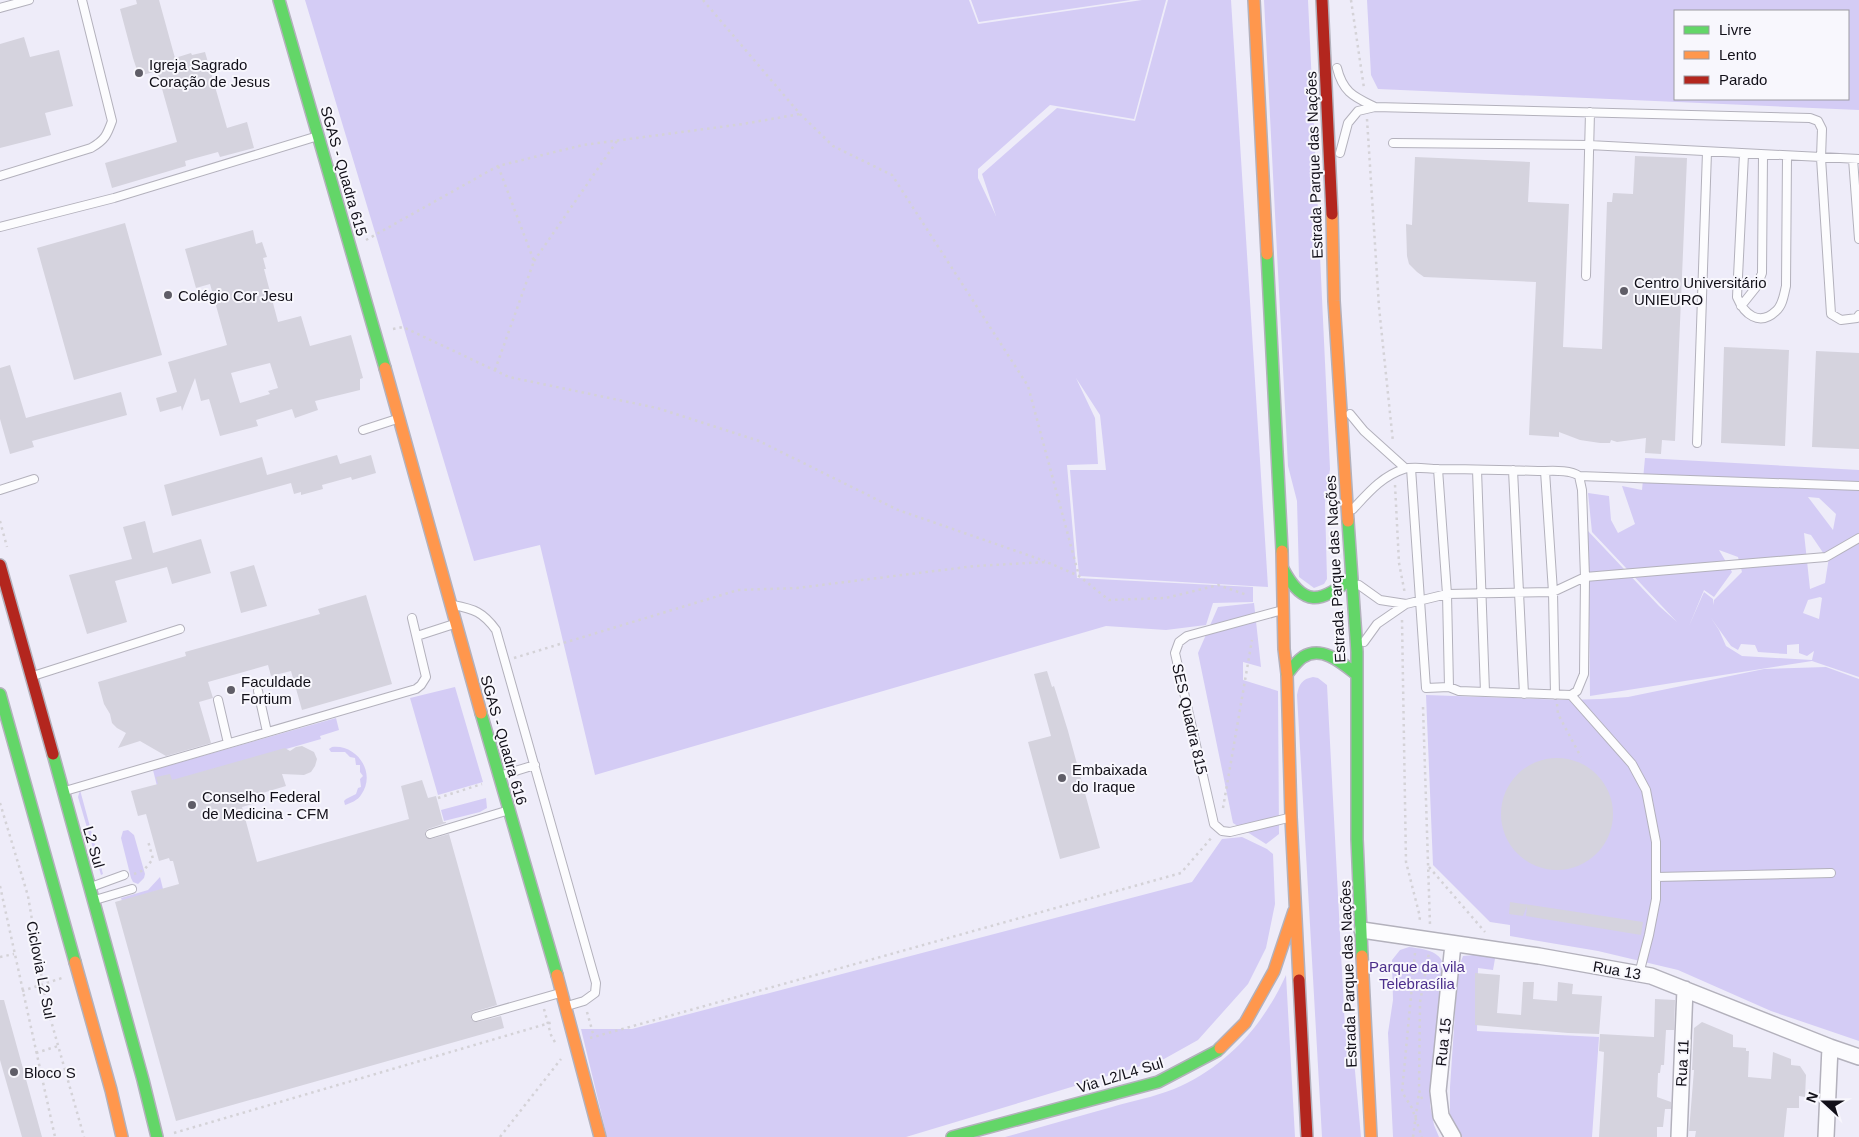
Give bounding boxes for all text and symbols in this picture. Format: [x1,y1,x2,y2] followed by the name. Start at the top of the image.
[1674,10,1849,100] legend
[1719,21,1752,38] text: Livre
[1719,46,1757,63] text: Lento
[149,56,270,90] place label: Igreja Sagrado Coração de Jesus
[133,67,145,79] marker: Igreja Sagrado Coração de Jesus
[1302,71,1326,259] street label: Estrada Parque das Nações
[1719,71,1767,88] text: Parado
[317,104,371,238] street label: SGAS - Quadra 615
[1634,274,1767,308] place label: Centro Universitário UNIEURO
[1618,285,1630,297] marker: Centro Universitário UNIEURO
[178,287,293,304] place label: Colégio Cor Jesu
[162,289,174,301] marker: Colégio Cor Jesu
[1322,475,1348,663] street label: Estrada Parque das Nações
[1169,662,1211,776] street label: SES Quadra 815
[241,673,311,707] place label: Faculdade Fortium
[477,673,531,807] street label: SGAS - Quadra 616
[225,684,237,696] marker: Faculdade Fortium
[1072,761,1148,795] place label: Embaixada do Iraque
[1056,772,1068,784] marker: Embaixada do Iraque
[202,788,329,822] place label: Conselho Federal de Medicina - CFM
[186,799,198,811] marker: Conselho Federal de Medicina - CFM
[80,824,108,870] street label: L2 Sul
[1336,880,1360,1068] street label: Estrada Parque das Nações
[23,920,59,1020] street label: Ciclovia L2 Sul
[1592,957,1642,983] street label: Rua 13
[1369,958,1466,992] park label: Parque da vila Telebrasília
[1432,1017,1454,1067] street label: Rua 15
[1672,1039,1692,1087] street label: Rua 11
[1075,1054,1165,1096] street label: Via L2/L4 Sul
[24,1064,76,1081] place label: Bloco S
[8,1066,20,1078] marker: Bloco S
[1799,1077,1849,1127] north arrow
[1803,1090,1821,1105] text: N

